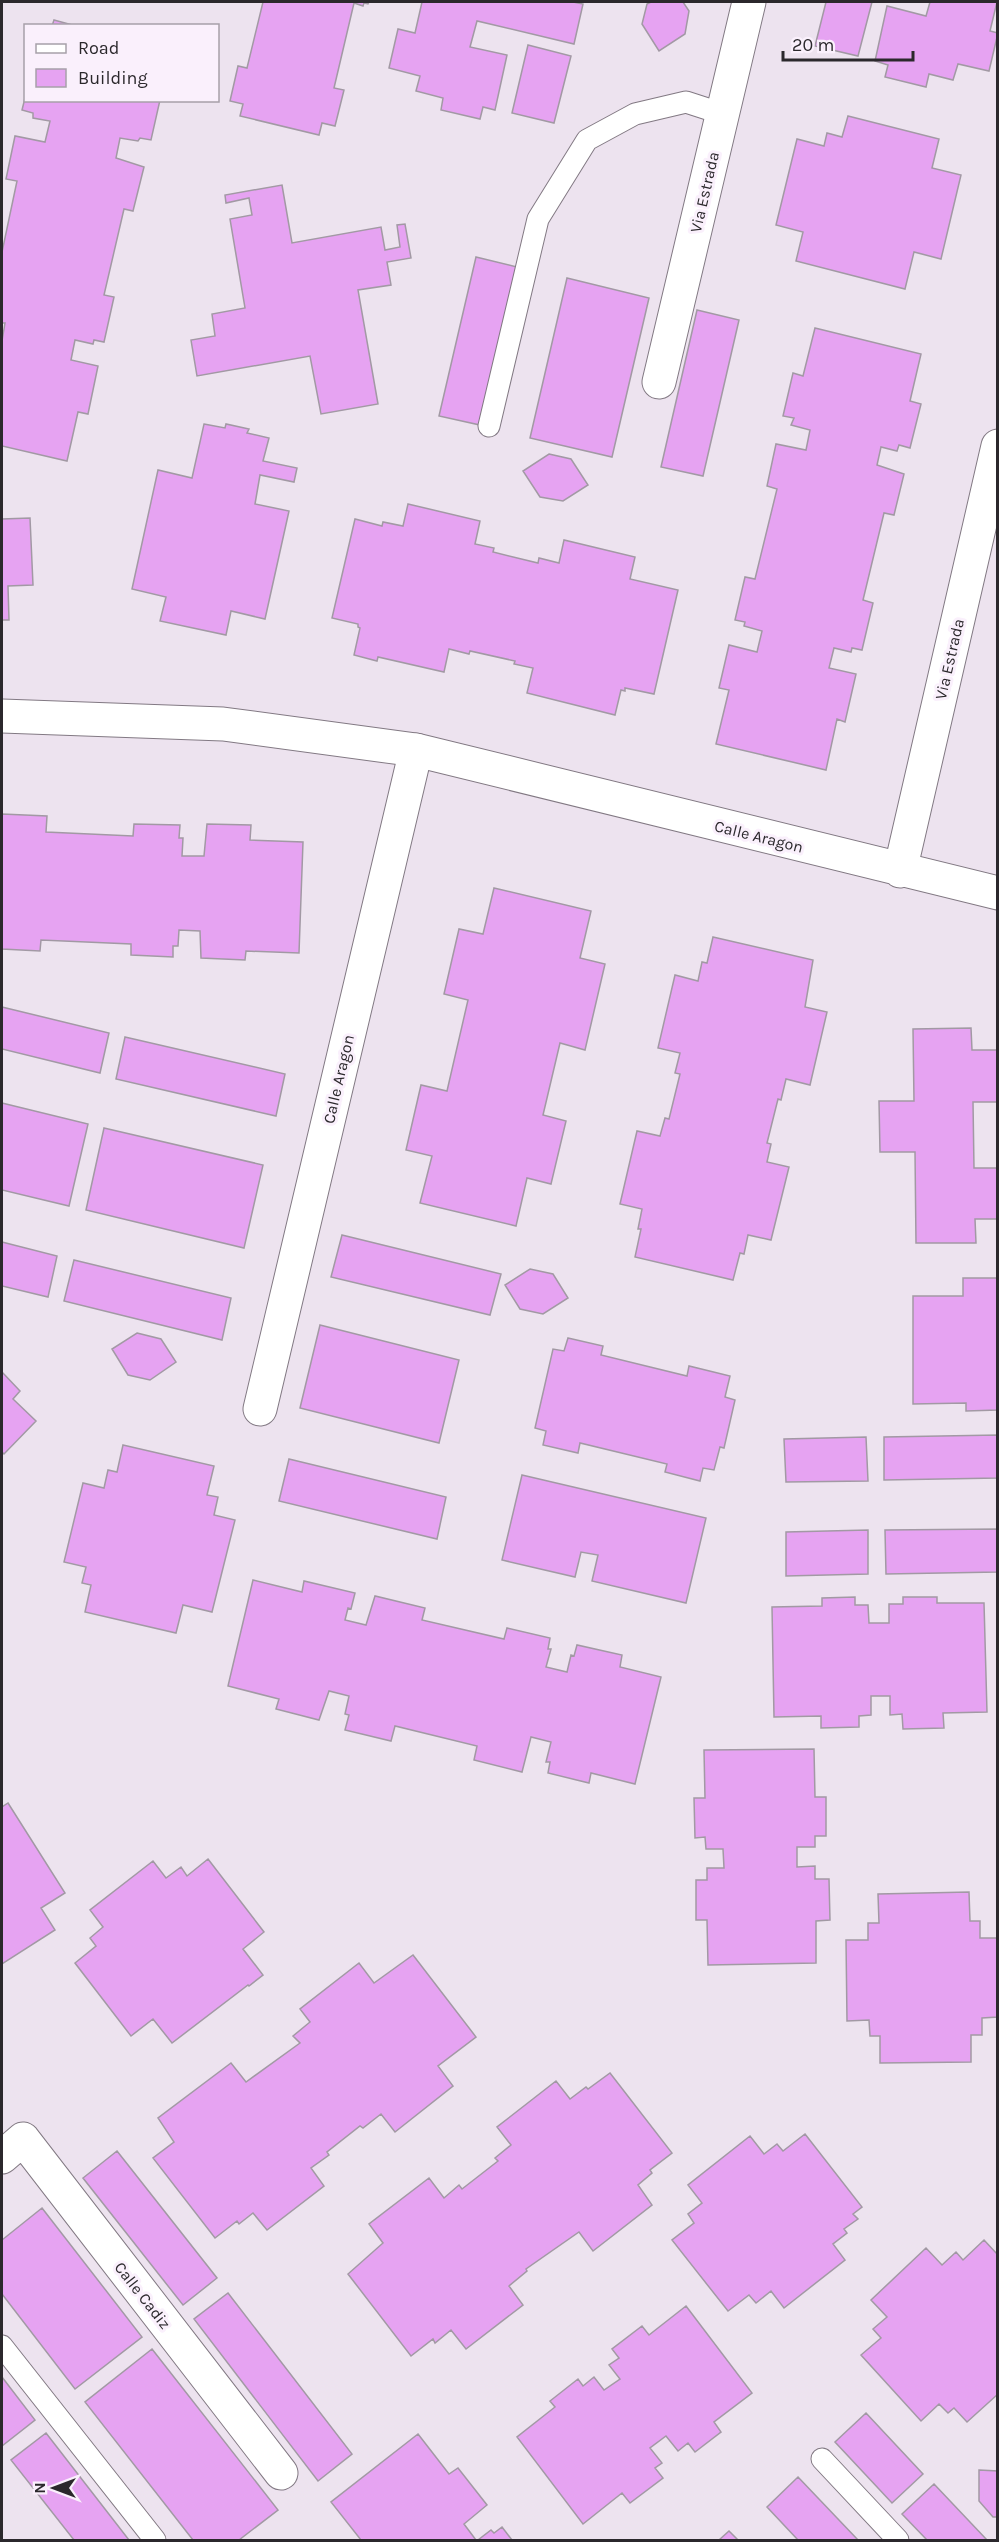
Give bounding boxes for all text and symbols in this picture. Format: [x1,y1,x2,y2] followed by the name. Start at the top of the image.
[24,24,219,102] legend
[783,24,914,62] scale bar
[792,34,834,56] text: 20 m
[78,37,119,59] text: Road
[78,67,148,89] text: Building
[686,150,723,235] street label: Via Estrada
[931,617,968,702] street label: Via Estrada
[713,816,805,857] street label: Calle Aragon
[319,1033,358,1125] street label: Calle Aragon
[110,2258,175,2333] street label: Calle Cadiz
[24,2458,84,2518] north arrow
[30,2482,49,2494] text: N

